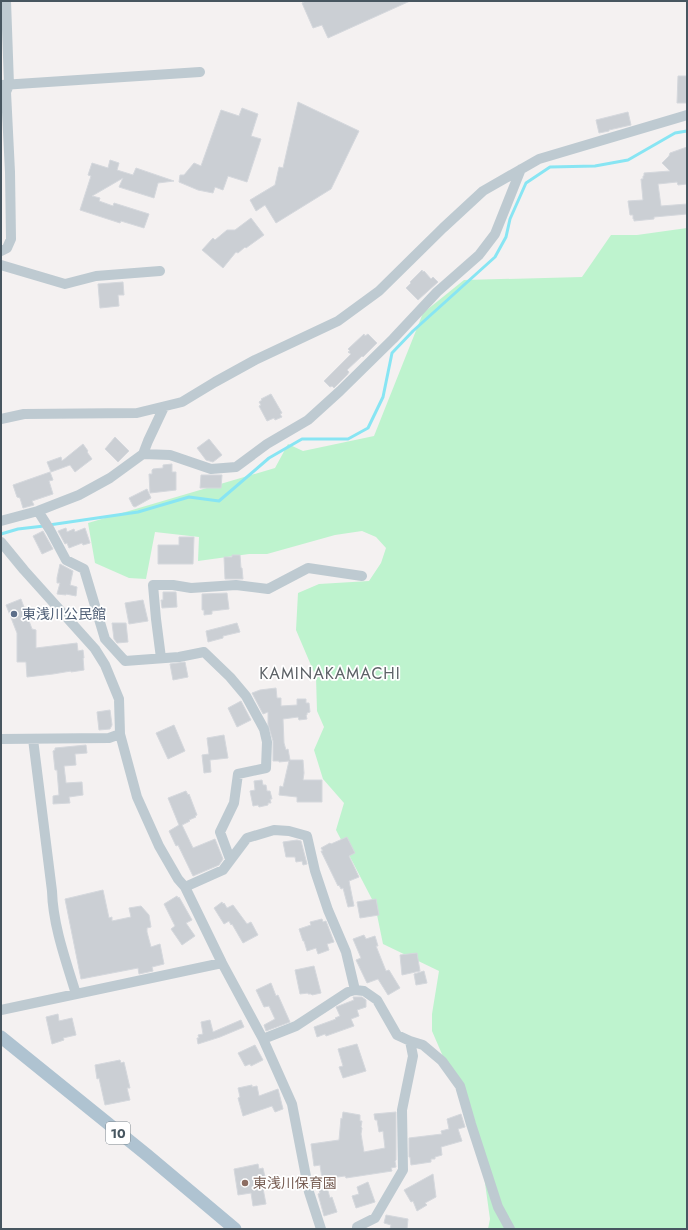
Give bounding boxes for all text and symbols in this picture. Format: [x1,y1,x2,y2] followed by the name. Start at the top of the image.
[22,604,106,624] place label: 東浅川公民館
[9,609,19,619] marker: 東浅川公民館
[259,662,401,685] district label: KAMINAKAMACHI
[106,1122,130,1144] road number: 10
[253,1173,337,1193] place label: 東浅川保育園
[240,1178,250,1188] marker: 東浅川保育園

